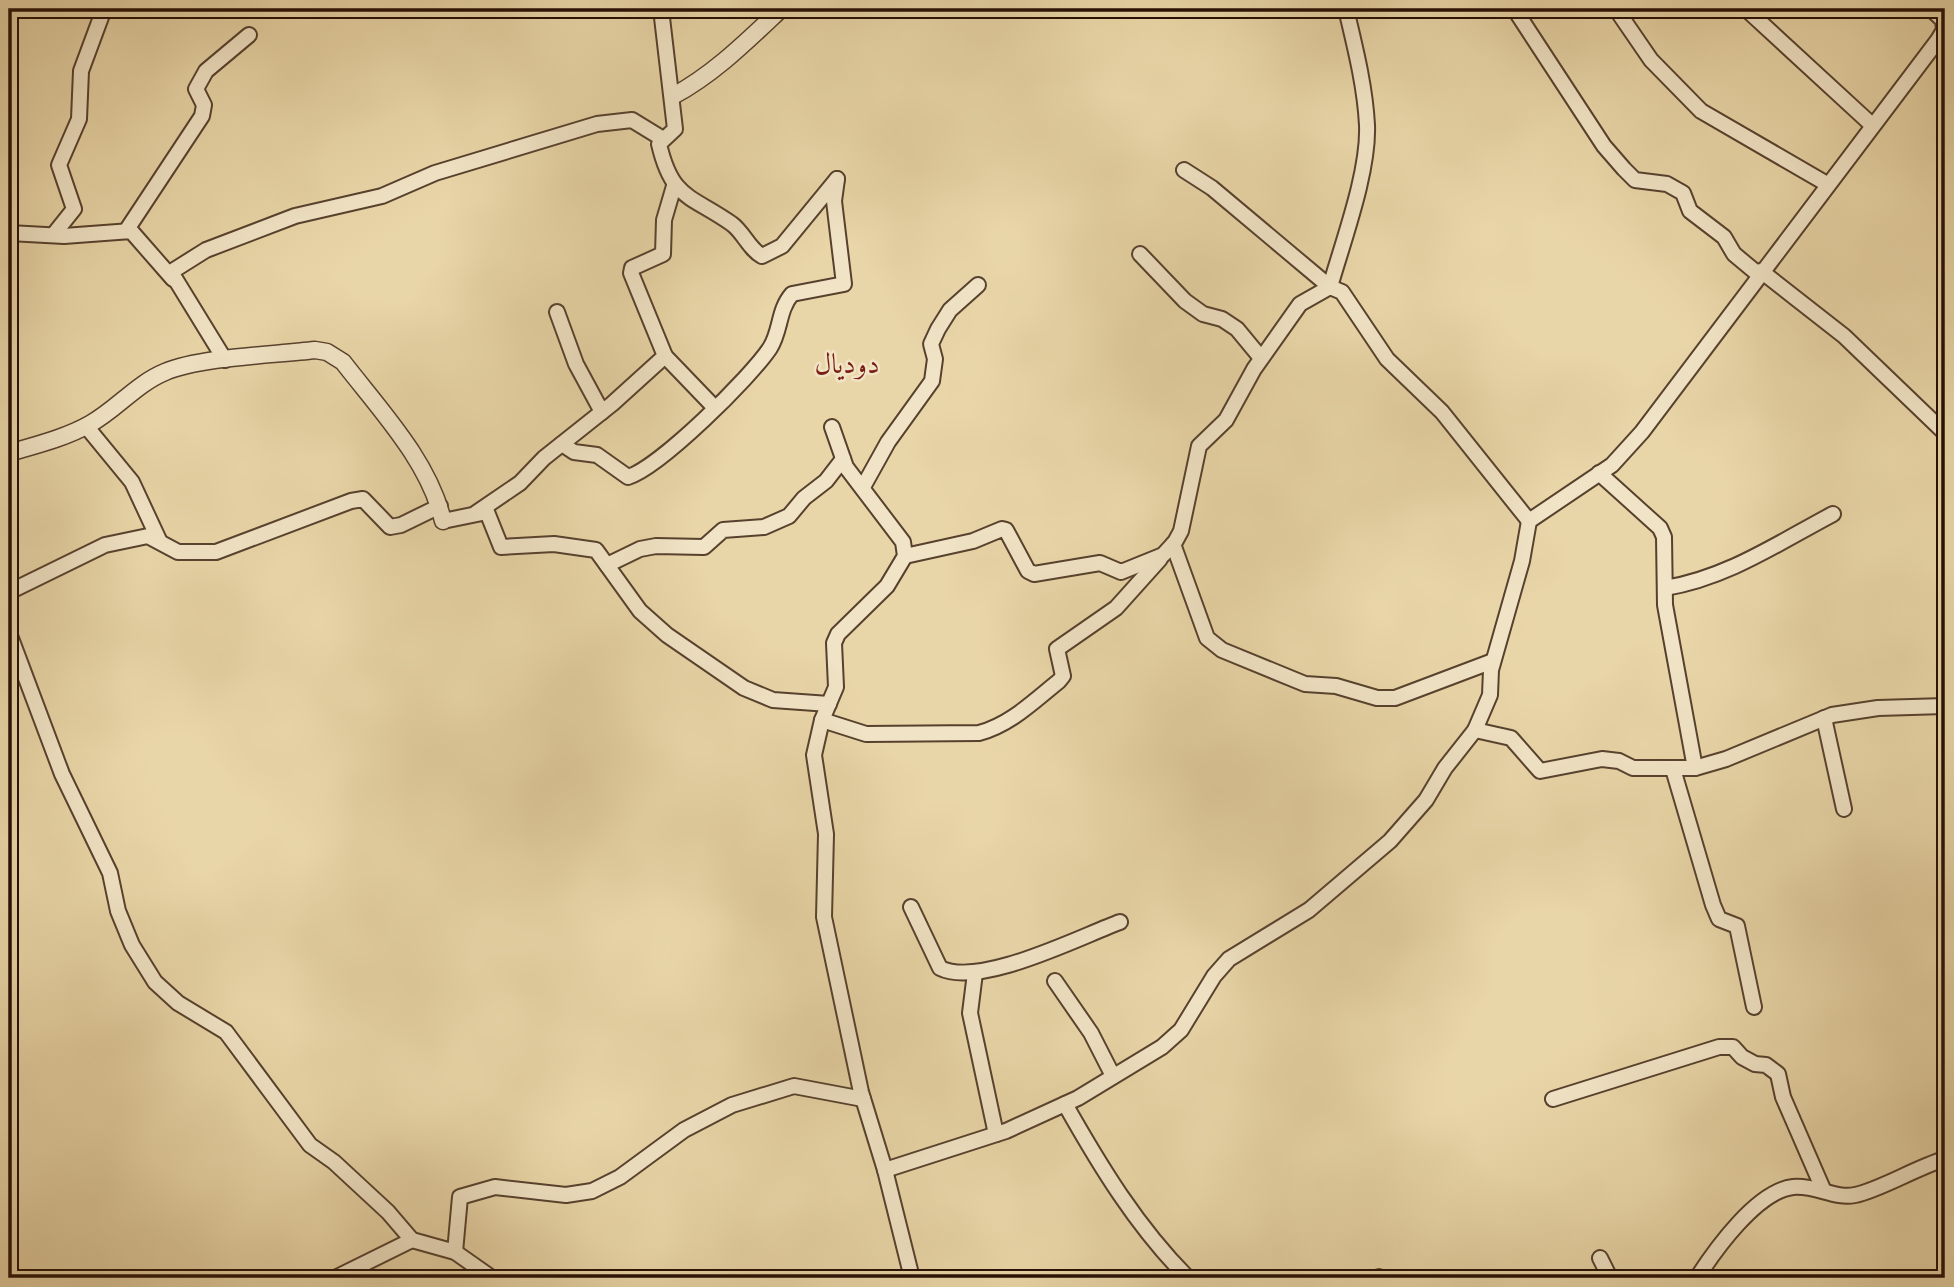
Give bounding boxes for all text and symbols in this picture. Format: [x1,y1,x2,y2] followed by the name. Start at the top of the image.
[814,352,880,381] district label: دودیال

